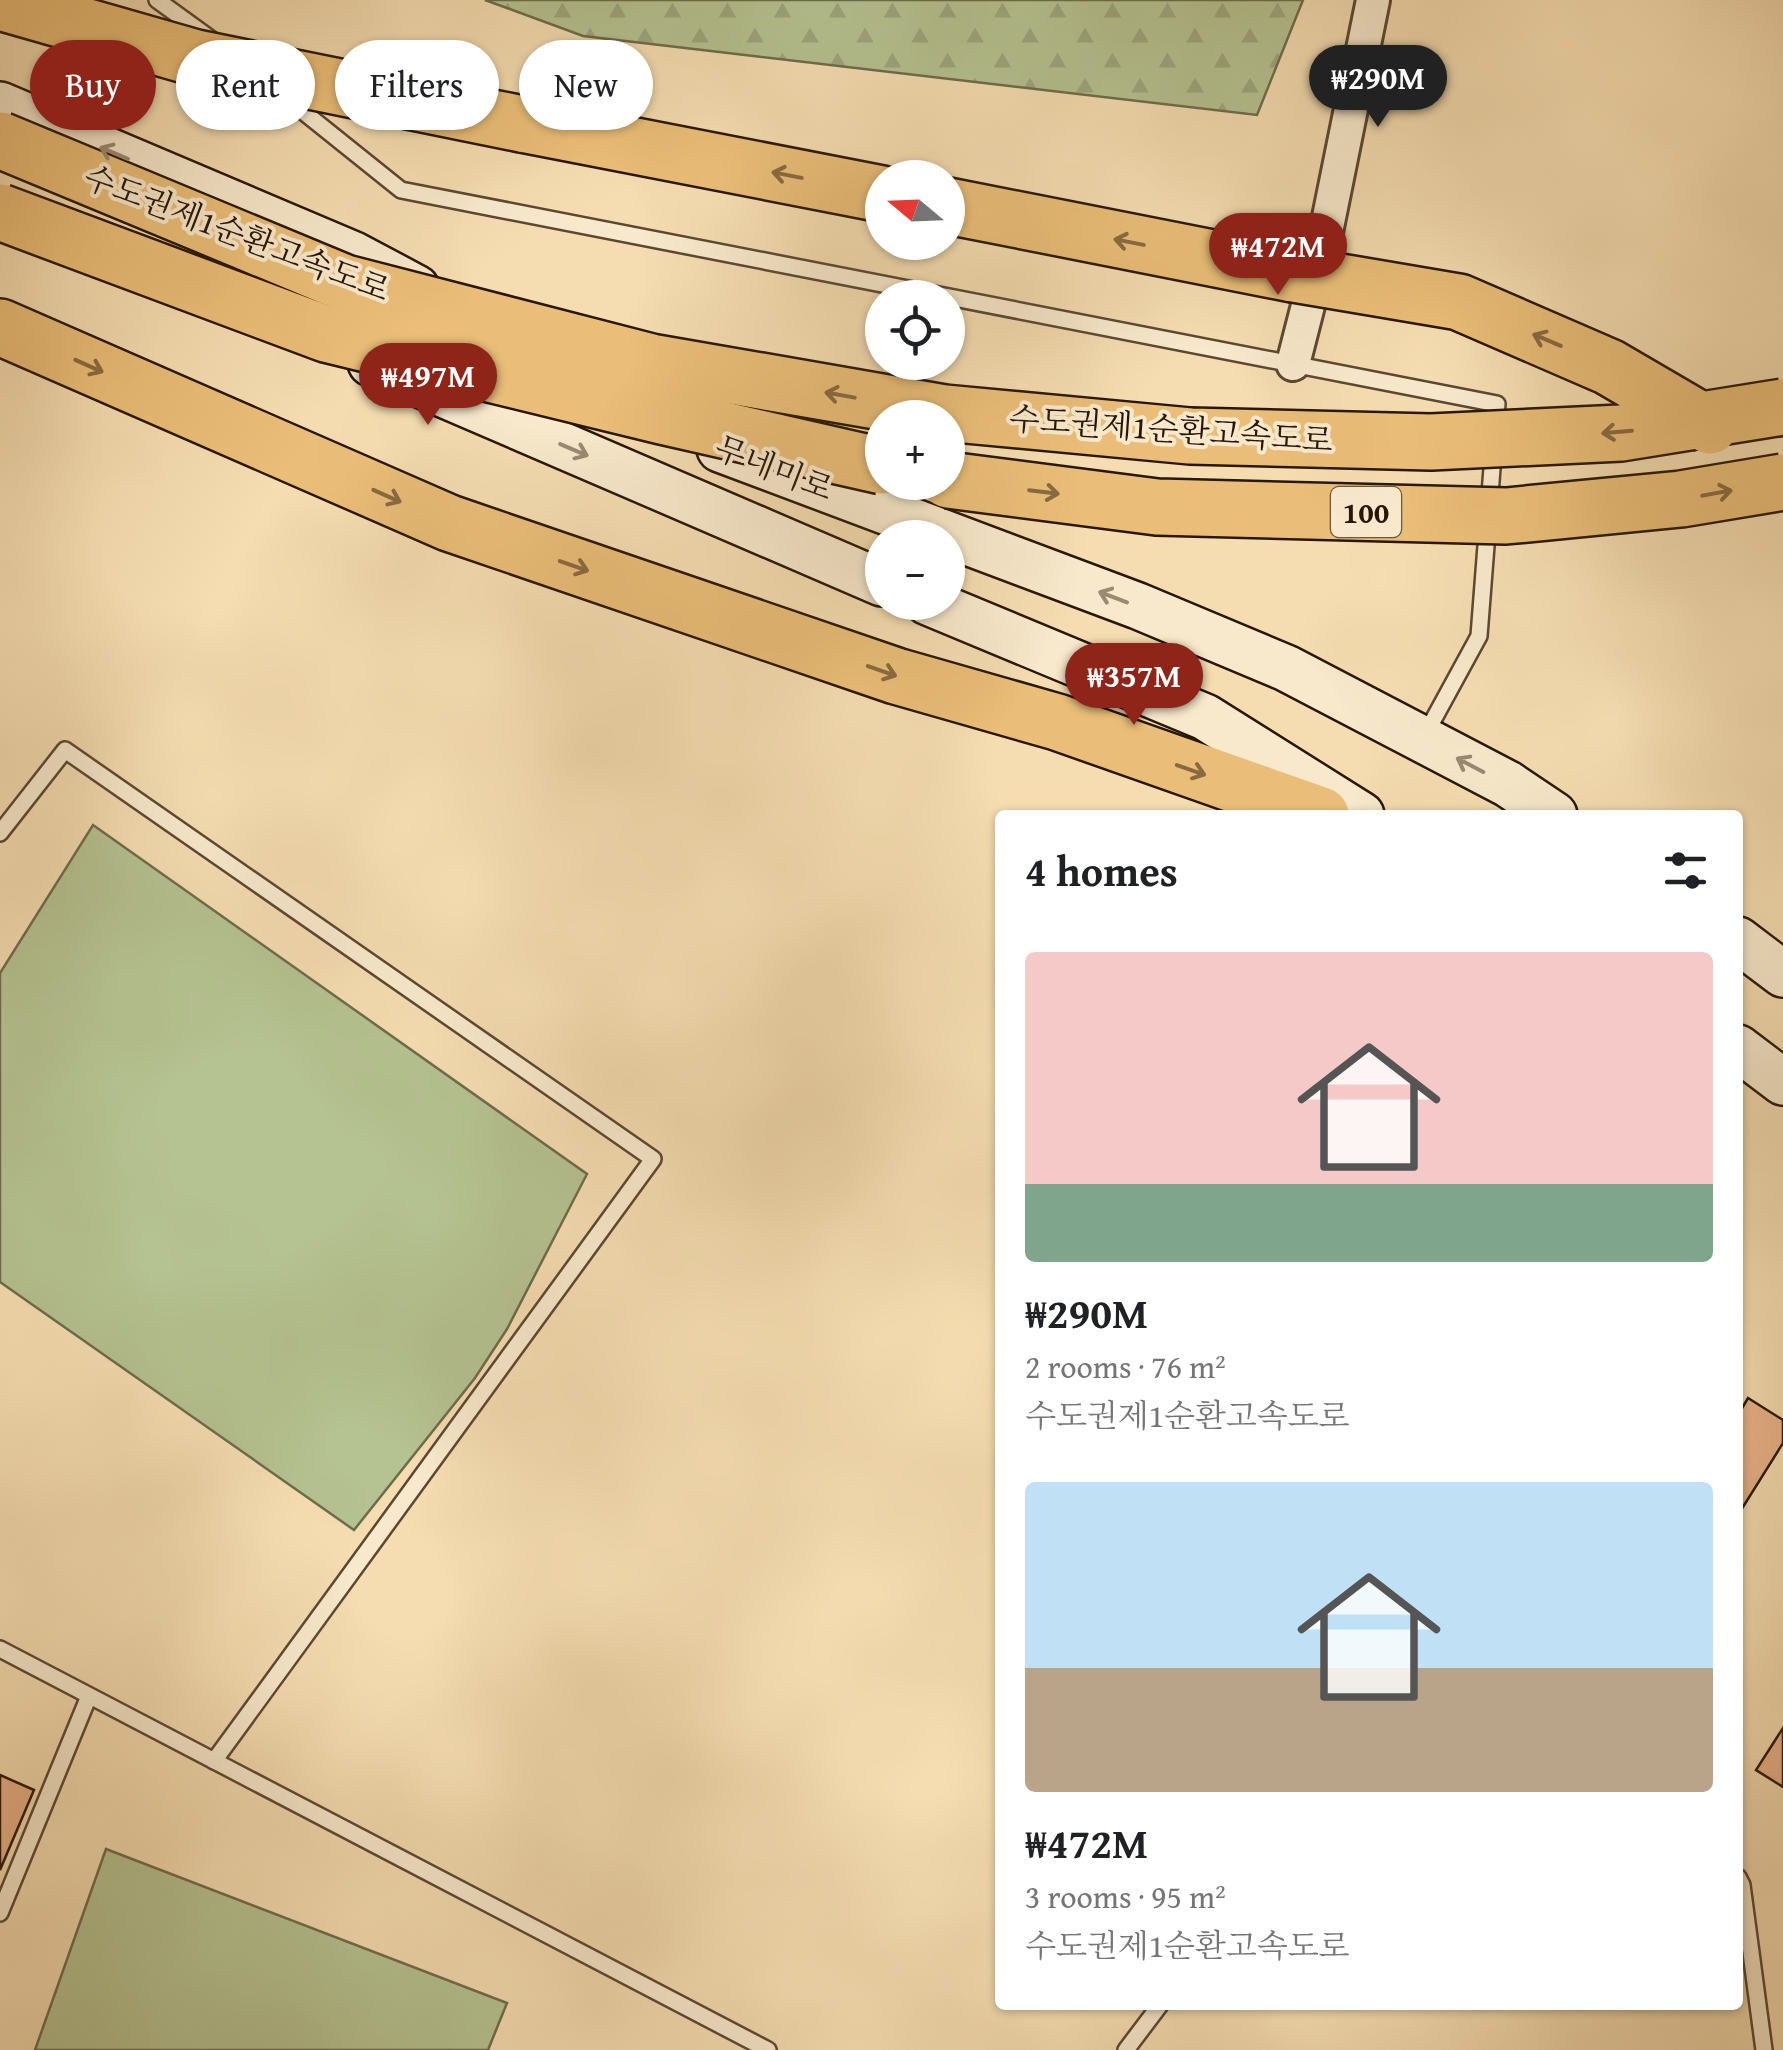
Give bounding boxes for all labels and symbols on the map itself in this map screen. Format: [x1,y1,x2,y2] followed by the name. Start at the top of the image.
[1308,45,1448,130] pin: ₩290M
[99,143,130,161] one-way arrow
[77,153,397,313] street label: 수도권제1순환고속도로
[865,160,965,260] north arrow
[771,165,804,184] one-way arrow
[1208,213,1348,298] pin: ₩472M
[1114,231,1146,250] one-way arrow
[1532,330,1563,348] one-way arrow
[358,343,498,428] pin: ₩497M
[73,358,104,376] one-way arrow
[825,385,857,404] one-way arrow
[1007,394,1335,464] street label: 수도권제1순환고속도로
[1602,423,1634,442] one-way arrow
[708,424,840,512] street label: 무네미로
[558,442,589,460] one-way arrow
[1028,483,1060,502] one-way arrow
[1700,483,1733,502] one-way arrow
[1331,487,1401,537] road number: 100
[371,488,402,506] one-way arrow
[558,558,589,576] one-way arrow
[1099,587,1130,605] one-way arrow
[1064,643,1204,728] pin: ₩357M
[866,663,897,681] one-way arrow
[1456,755,1486,774] one-way arrow
[1175,762,1207,780] one-way arrow

